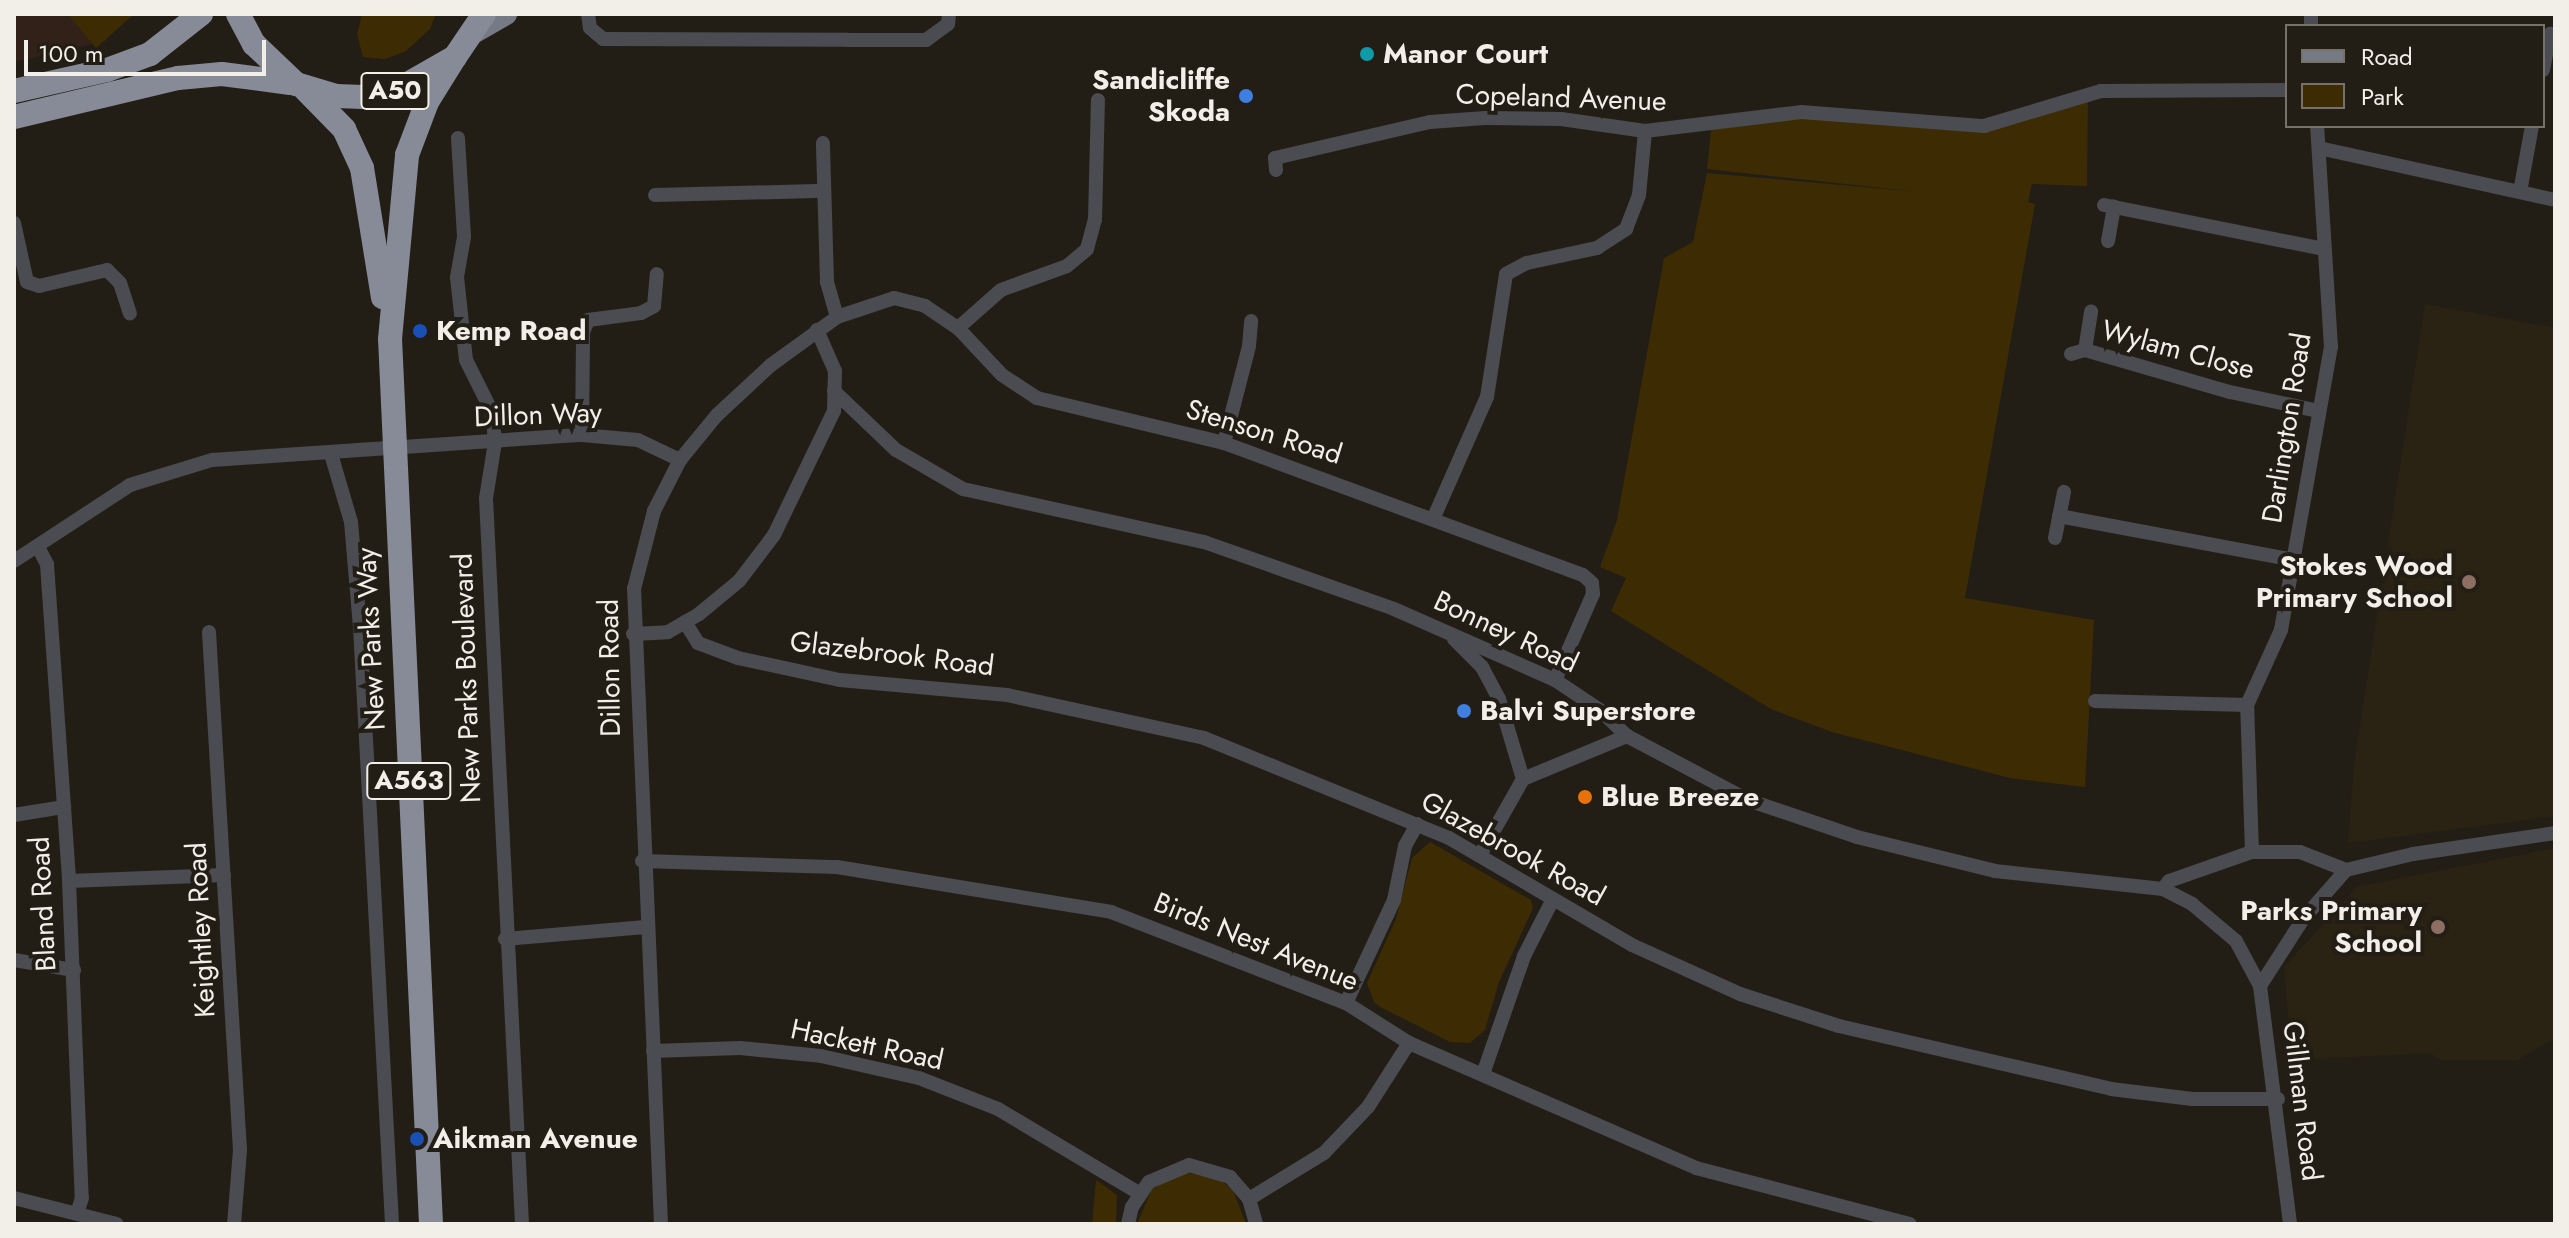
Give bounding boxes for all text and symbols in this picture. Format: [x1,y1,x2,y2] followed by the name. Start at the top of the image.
[28,24,270,74] scale bar
[2285,24,2545,128] legend
[38,36,104,71] text: 100 m
[1383,37,1548,71] place label: Manor Court
[2361,39,2413,74] text: Road
[1358,45,1376,63] marker: Manor Court
[1092,63,1230,129] place label: Sandicliffe Skoda
[359,69,431,113] road number: A50
[1455,78,1667,118] street label: Copeland Avenue
[2361,79,2404,114] text: Park
[1237,87,1255,105] marker: Sandicliffe Skoda
[2098,313,2258,387] street label: Wylam Close
[436,314,586,348] place label: Kemp Road
[411,322,429,340] marker: Kemp Road
[2255,331,2319,525] street label: Darlington Road
[1182,392,1346,472] street label: Stenson Road
[473,396,603,434] street label: Dillon Way
[349,547,393,731] street label: New Parks Way
[2256,549,2453,615] place label: Stokes Wood Primary School
[446,552,488,804] street label: New Parks Boulevard
[2460,573,2478,591] marker: Stokes Wood Primary School
[1428,584,1584,680] street label: Bonney Road
[592,599,628,737] street label: Dillon Road
[788,625,996,683] street label: Glazebrook Road
[1480,694,1696,728] place label: Balvi Superstore
[1455,702,1473,720] marker: Balvi Superstore
[365,759,453,803] road number: A563
[1601,780,1759,814] place label: Blue Breeze
[1415,785,1611,913] street label: Glazebrook Road
[1576,788,1594,806] marker: Blue Breeze
[23,836,63,972] street label: Bland Road
[180,841,222,1019] street label: Keightley Road
[1149,886,1363,998] street label: Birds Nest Avenue
[2240,894,2422,960] place label: Parks Primary School
[2429,918,2447,936] marker: Parks Primary School
[787,1012,947,1078] street label: Hackett Road
[2276,1019,2328,1183] street label: Gillman Road
[433,1122,638,1156] place label: Aikman Avenue
[408,1130,426,1148] marker: Aikman Avenue

